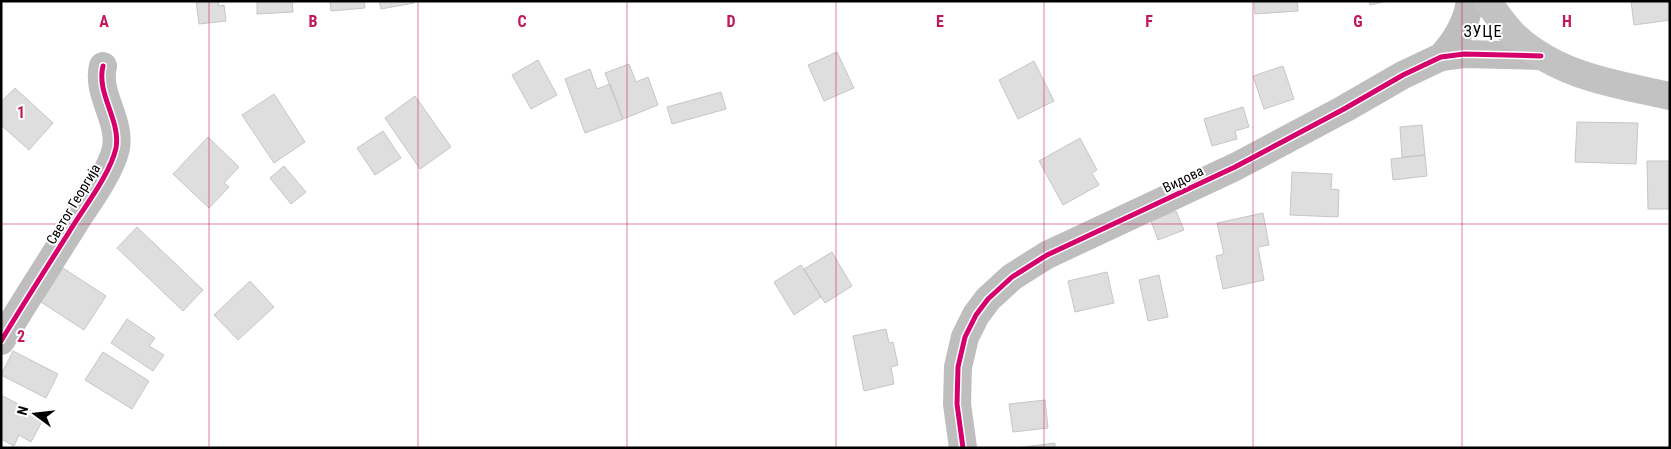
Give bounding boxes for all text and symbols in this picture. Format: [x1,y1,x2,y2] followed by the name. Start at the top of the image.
[99,12,109,31] text: A
[309,12,318,31] text: B
[517,12,527,31] text: C
[726,12,736,31] text: D
[936,12,944,31] text: E
[1145,12,1153,31] text: F
[1353,12,1363,31] text: G
[1562,12,1572,31] text: H
[1463,22,1503,41] district label: ЗУЦЕ
[17,103,25,122] text: 1
[43,161,103,247] street label: Светог Георгија
[1160,162,1206,196] street label: Видова
[17,327,25,346] text: 2
[10,389,60,439] north arrow
[14,404,31,417] text: N

